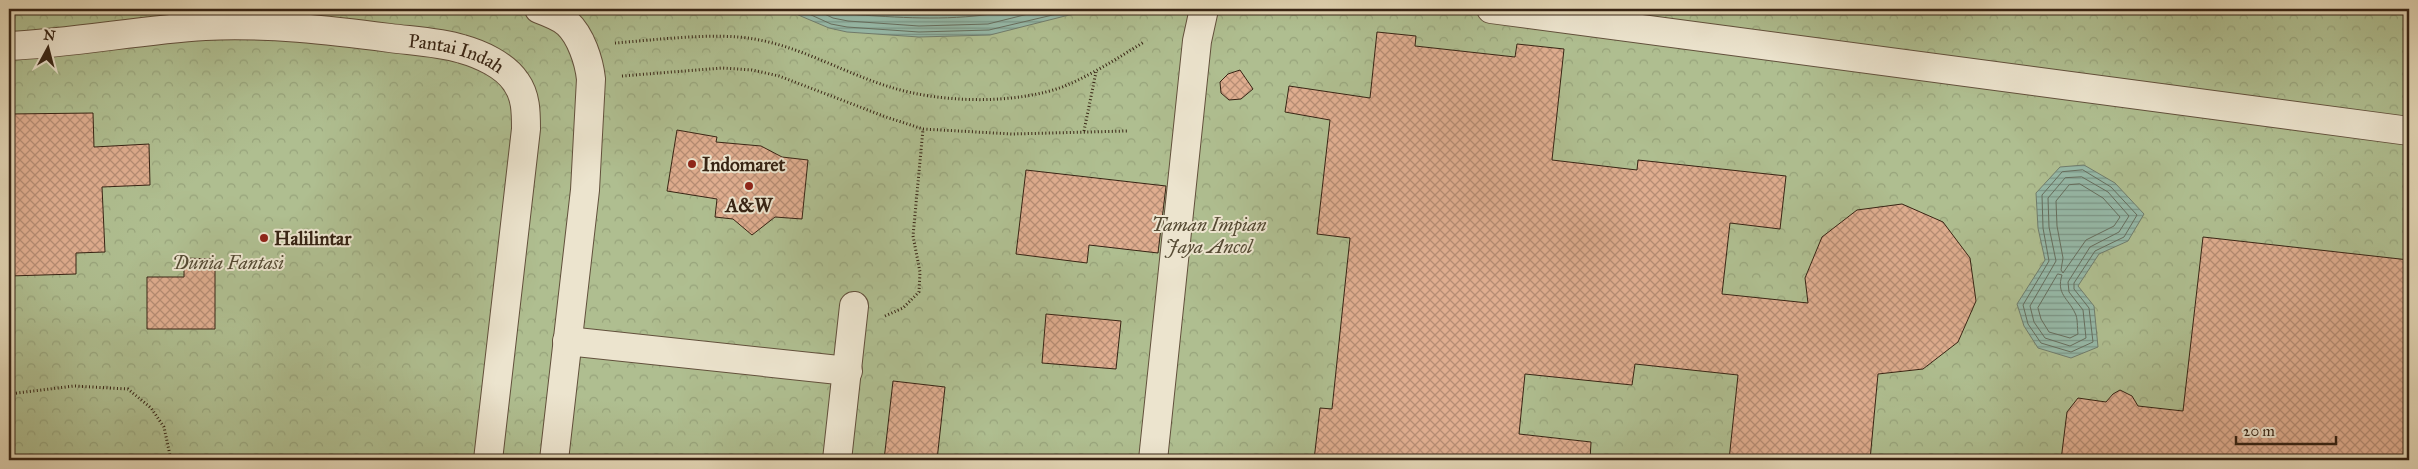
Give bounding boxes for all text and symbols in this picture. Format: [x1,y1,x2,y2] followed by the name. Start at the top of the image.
[22,22,72,72] north arrow
[43,26,57,45] text: N
[407,29,509,78] street label: Pantai Indah
[702,153,786,176] place label: Indomaret
[686,158,698,170] marker: Indomaret
[743,180,755,192] marker: A&W
[724,194,773,217] place label: A&W
[1151,213,1267,258] park label: Taman Impian Jaya Ancol
[274,227,352,250] place label: Halilintar
[258,232,270,244] marker: Halilintar
[172,251,284,274] park label: Dunia Fantasi
[2236,414,2336,446] scale bar
[2243,422,2275,440] text: 20 m

